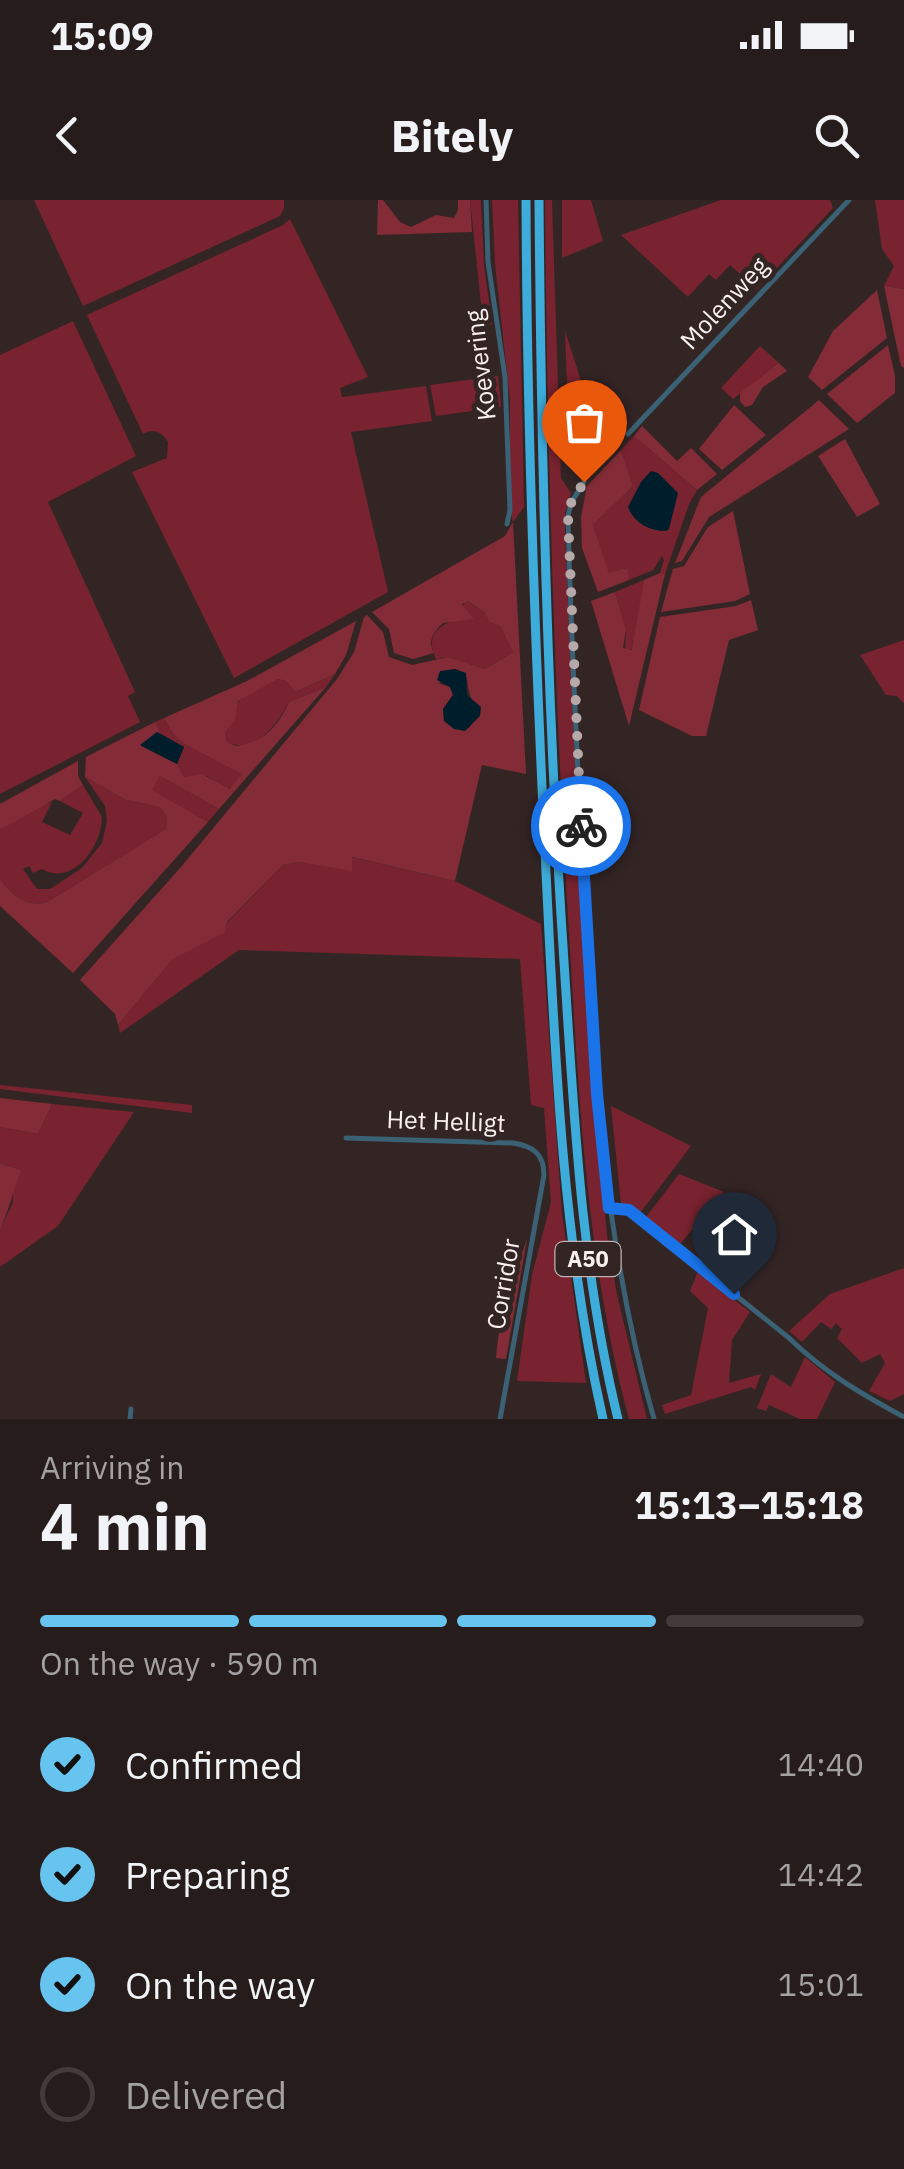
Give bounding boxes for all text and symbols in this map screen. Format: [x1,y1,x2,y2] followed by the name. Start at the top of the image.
[50,11,154,60] text: 15:09
[391,106,513,164] text: Bitely
[40,108,95,163] icon: back
[809,108,864,163] icon: search
[672,249,775,356] street label: Molenweg
[456,308,503,422] street label: Koevering
[542,380,627,483] pin
[557,395,612,450] icon: bag
[531,776,631,876] courier
[554,799,609,854] icon: bike
[386,1102,506,1139] street label: Het Helligt
[692,1192,777,1295] pin
[707,1207,762,1262] icon: home
[478,1236,527,1332] street label: Corridor
[556,1242,620,1276] road number: A50
[40,1446,185,1488] text: Arriving in
[634,1480,864,1529] text: 15:13–15:18
[40,1483,210,1568] text: 4 min
[40,1642,319,1684] text: On the way · 590 m
[40,1737,95,1792] icon: check
[125,1740,303,1789] text: Confirmed
[778,1743,864,1785] text: 14:40
[40,1847,95,1902] icon: check
[125,1850,290,1899] text: Preparing
[778,1853,864,1895] text: 14:42
[40,1957,95,2012] icon: check
[125,1960,315,2009] text: On the way
[778,1963,864,2005] text: 15:01
[125,2070,287,2119] text: Delivered

